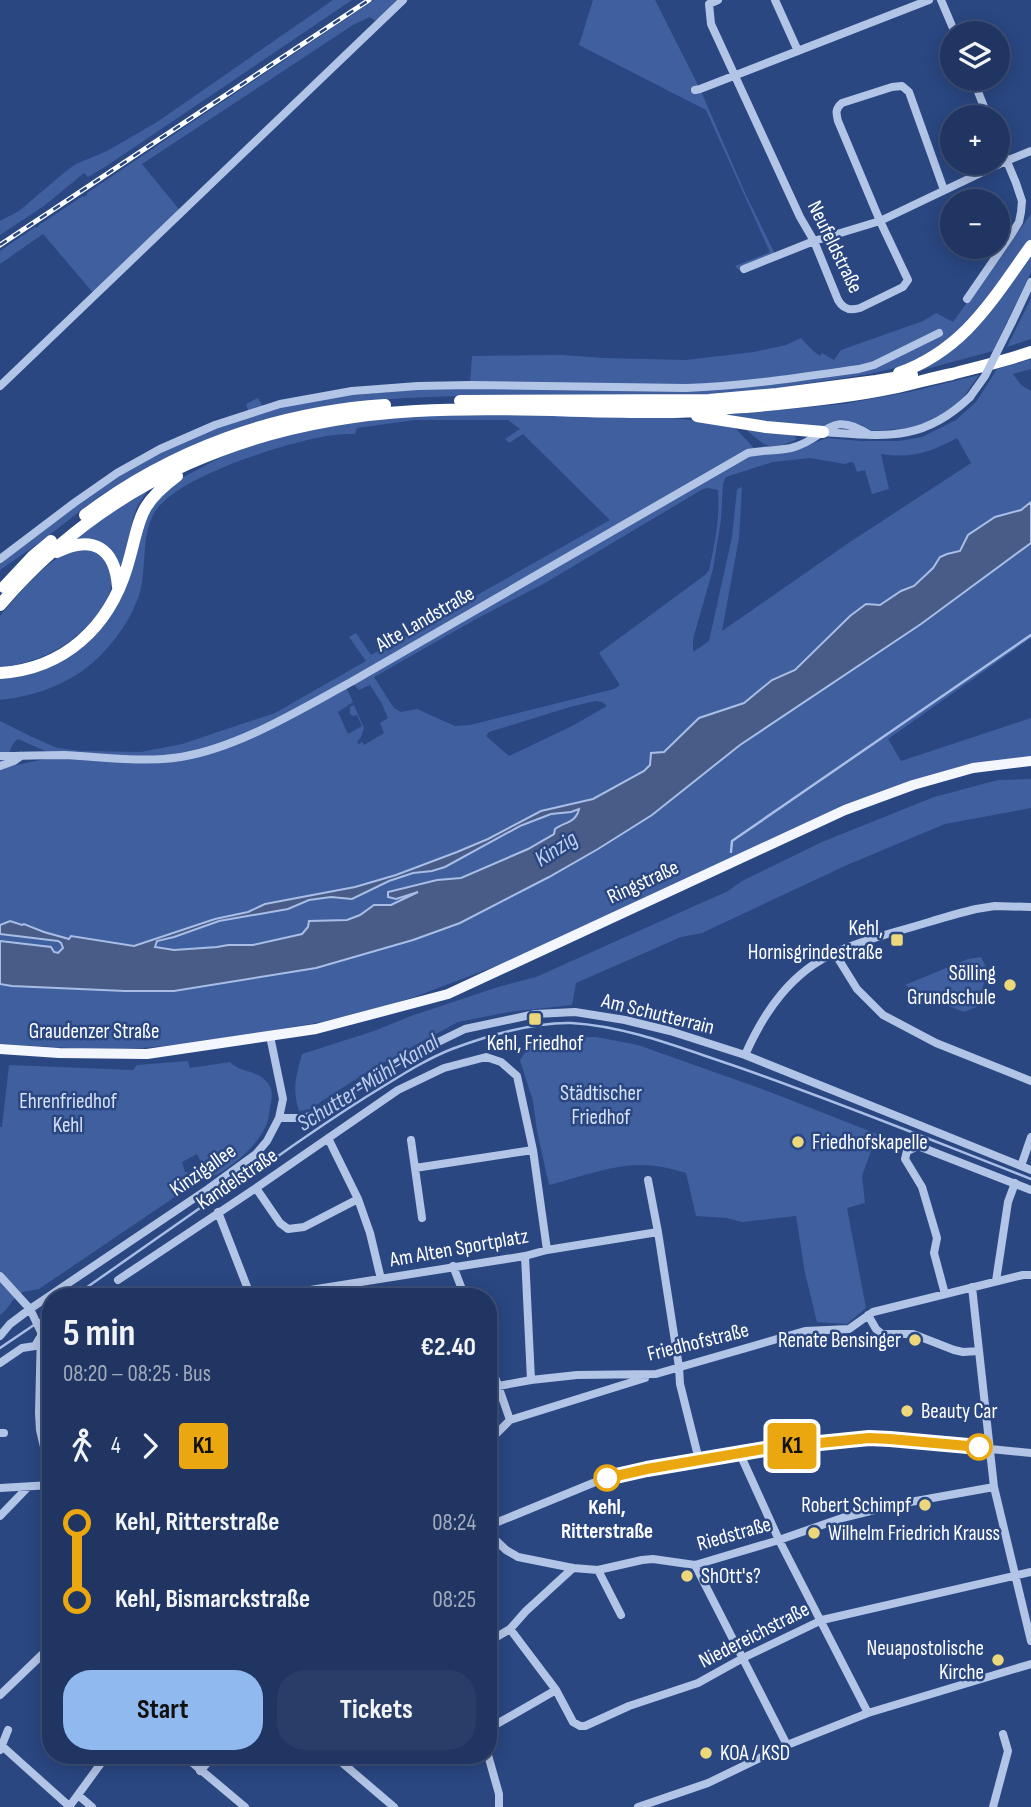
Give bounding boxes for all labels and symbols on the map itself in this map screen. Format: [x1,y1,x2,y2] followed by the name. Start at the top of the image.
[802,197,868,297] street label: Neufeldstraße
[370,581,479,658] street label: Alte Landstraße
[529,824,583,873] water label: Kinzig
[603,855,683,909] street label: Ringstraße
[748,916,883,965] place label: Kehl, Hornisgrindestraße
[889,932,905,948] marker: Kehl, Hornisgrindestraße
[907,961,996,1010] place label: Sölling Grundschule
[1002,977,1018,993] marker: Sölling Grundschule
[598,988,717,1040] street label: Am Schutterrain
[527,1011,543,1027] marker: Kehl, Friedhof
[29,1019,159,1044] street label: Graudenzer Straße
[292,1028,445,1138] water label: Schutter-Mühl-Kanal
[487,1031,584,1056] place label: Kehl, Friedhof
[560,1081,642,1130] park label: Städtischer Friedhof
[19,1089,118,1138] park label: Ehrenfriedhof Kehl
[812,1130,928,1155] place label: Friedhofskapelle
[790,1134,806,1150] marker: Friedhofskapelle
[165,1138,241,1202] street label: Kinzigallee
[192,1143,282,1215] street label: Kandelstraße
[387,1223,531,1273] street label: Am Alten Sportplatz
[645,1317,751,1367] street label: Friedhofstraße
[778,1328,901,1353] place label: Renate Bensinger
[907,1332,923,1348] marker: Renate Bensinger
[921,1399,997,1424] place label: Beauty Car
[899,1403,915,1419] marker: Beauty Car
[760,1423,824,1469] line badge: K1
[966,1434,992,1460] unlabelled marker
[594,1465,620,1491] marker: Kehl, Ritterstraße
[801,1493,912,1518] place label: Robert Schimpf
[561,1495,653,1544] place label: Kehl, Ritterstraße
[917,1497,933,1513] marker: Robert Schimpf
[694,1512,774,1556] street label: Riedstraße
[828,1521,1000,1546] place label: Wilhelm Friedrich Krauss
[806,1525,822,1541] marker: Wilhelm Friedrich Krauss
[701,1564,761,1589] place label: ShOtt's?
[679,1568,695,1584] marker: ShOtt's?
[695,1596,813,1674] street label: Niedereichstraße
[866,1636,984,1685] place label: Neuapostolische Kirche
[990,1652,1006,1668] marker: Neuapostolische Kirche
[720,1741,790,1766] place label: KOA / KSD
[698,1745,714,1761] marker: KOA / KSD

